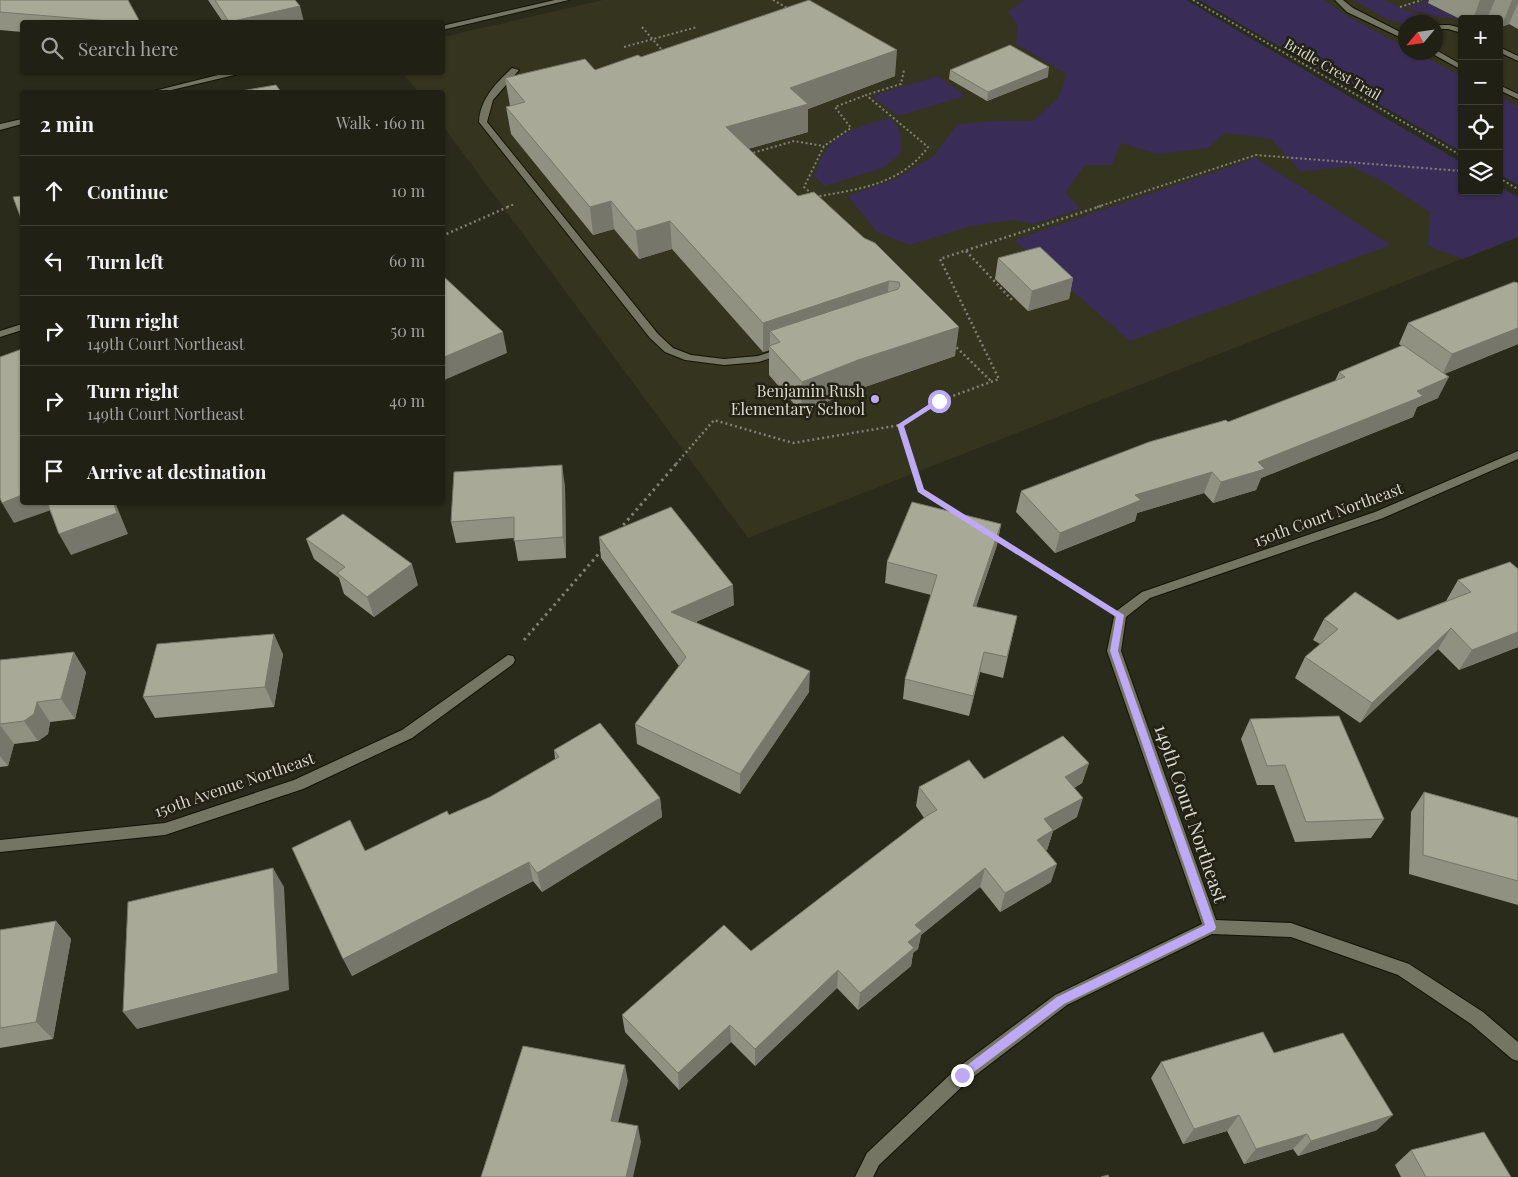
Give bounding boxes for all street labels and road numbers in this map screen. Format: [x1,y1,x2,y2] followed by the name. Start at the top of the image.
[1281,34,1385,104] street label: Bridle Crest Trail
[1250,477,1406,551] street label: 150th Court Northeast
[1149,720,1235,906] street label: 149th Court Northeast
[151,747,317,821] street label: 150th Avenue Northeast

